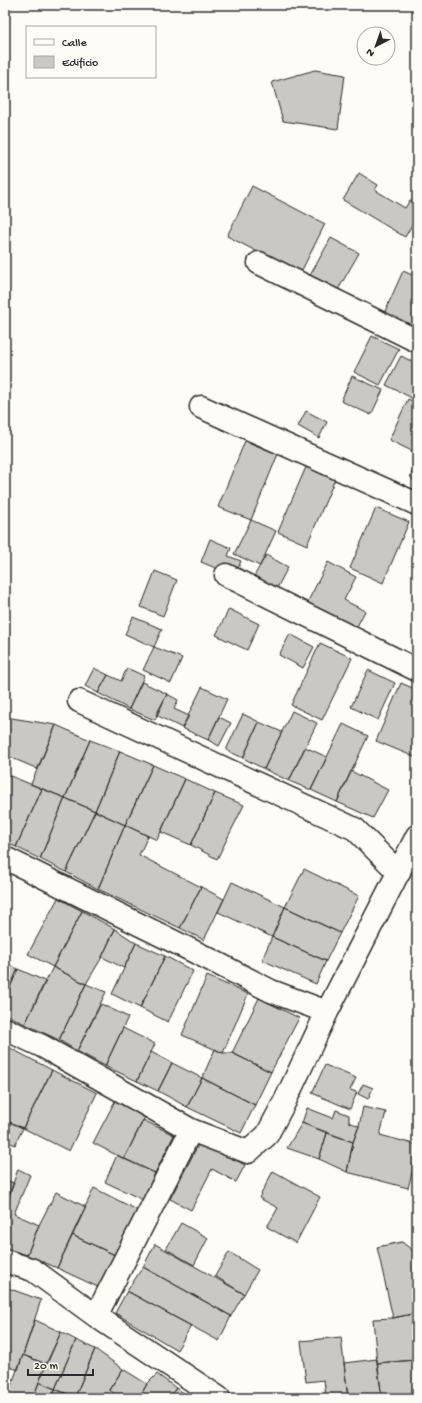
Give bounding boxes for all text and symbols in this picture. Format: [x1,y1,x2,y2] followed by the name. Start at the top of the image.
[26,26,156,78] legend
[356,26,396,66] north arrow
[62,37,87,51] text: Calle
[364,45,377,59] text: N
[62,57,98,71] text: Edificio
[28,1351,93,1377] scale bar
[34,1360,59,1374] text: 20 m

